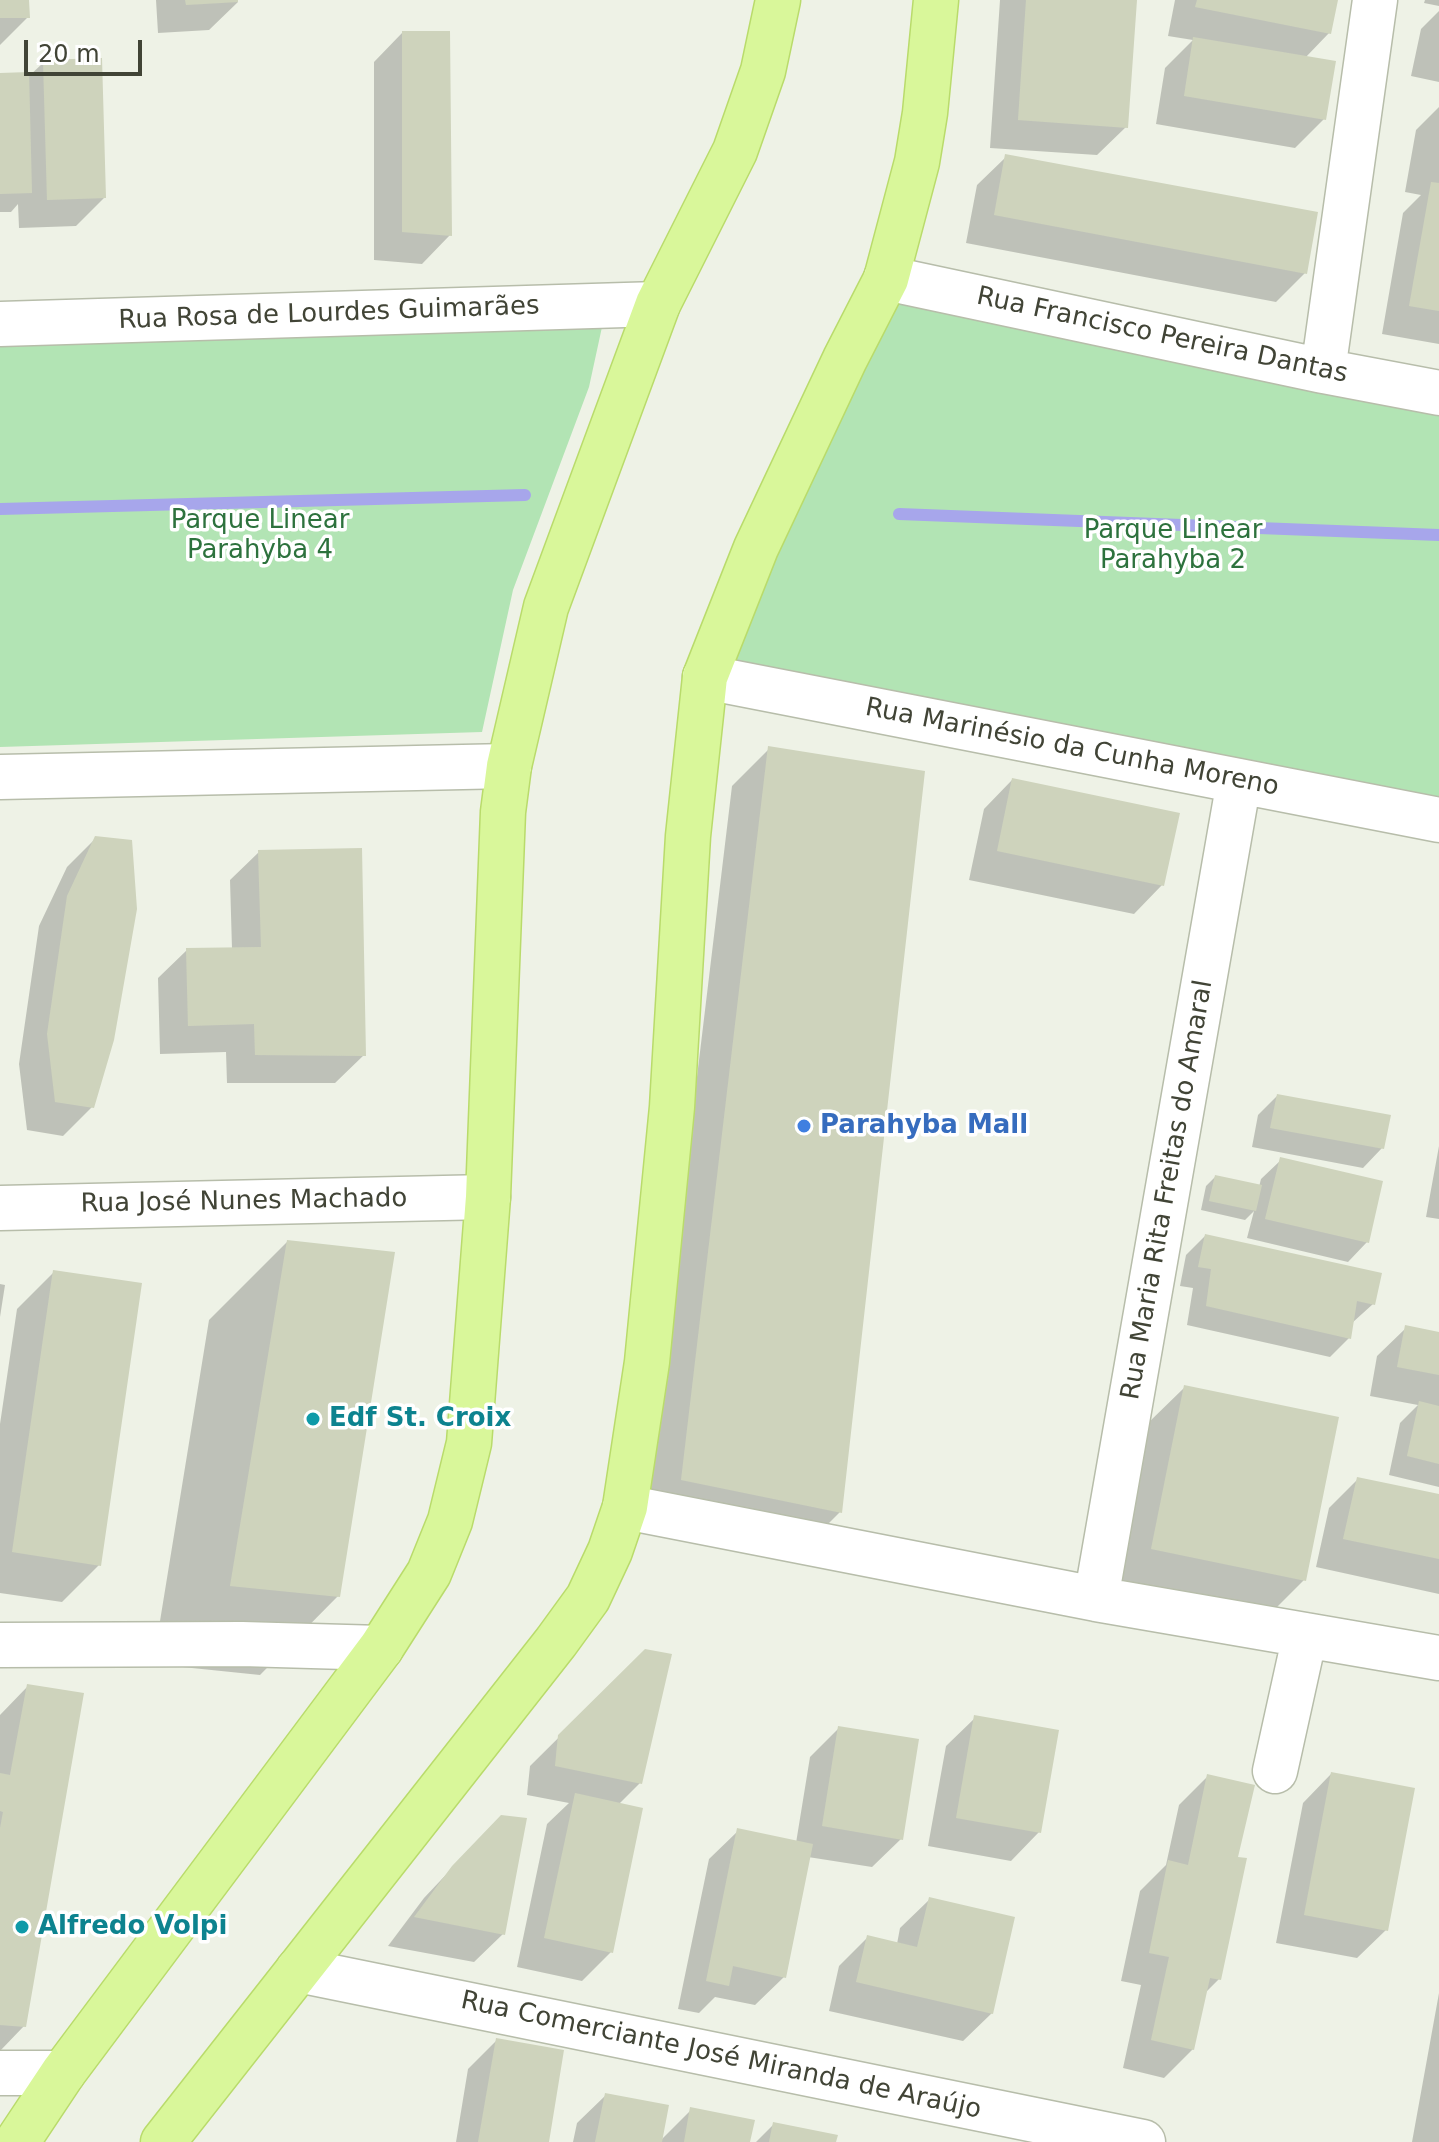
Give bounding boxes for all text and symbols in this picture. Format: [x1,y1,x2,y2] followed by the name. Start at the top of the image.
[28,24,146,74] scale bar
[38,40,100,68] text: 20 m
[974,281,1350,391] street label: Rua Francisco Pereira Dantas
[118,291,540,337] street label: Rua Rosa de Lourdes Guimarães
[171,505,349,566] park label: Parque Linear Parahyba 4
[1084,515,1262,576] park label: Parque Linear Parahyba 2
[863,693,1281,803] street label: Rua Marinésio da Cunha Moreno
[1116,978,1220,1402] street label: Rua Maria Rita Freitas do Amaral
[820,1110,1028,1142] place label: Parahyba Mall
[795,1117,813,1135] marker: Parahyba Mall
[80,1184,408,1220] street label: Rua José Nunes Machado
[329,1403,511,1435] place label: Edf St. Croix
[304,1410,322,1428] marker: Edf St. Croix
[38,1911,227,1943] place label: Alfredo Volpi
[13,1918,31,1936] marker: Alfredo Volpi
[458,1986,984,2126] street label: Rua Comerciante José Miranda de Araújo

